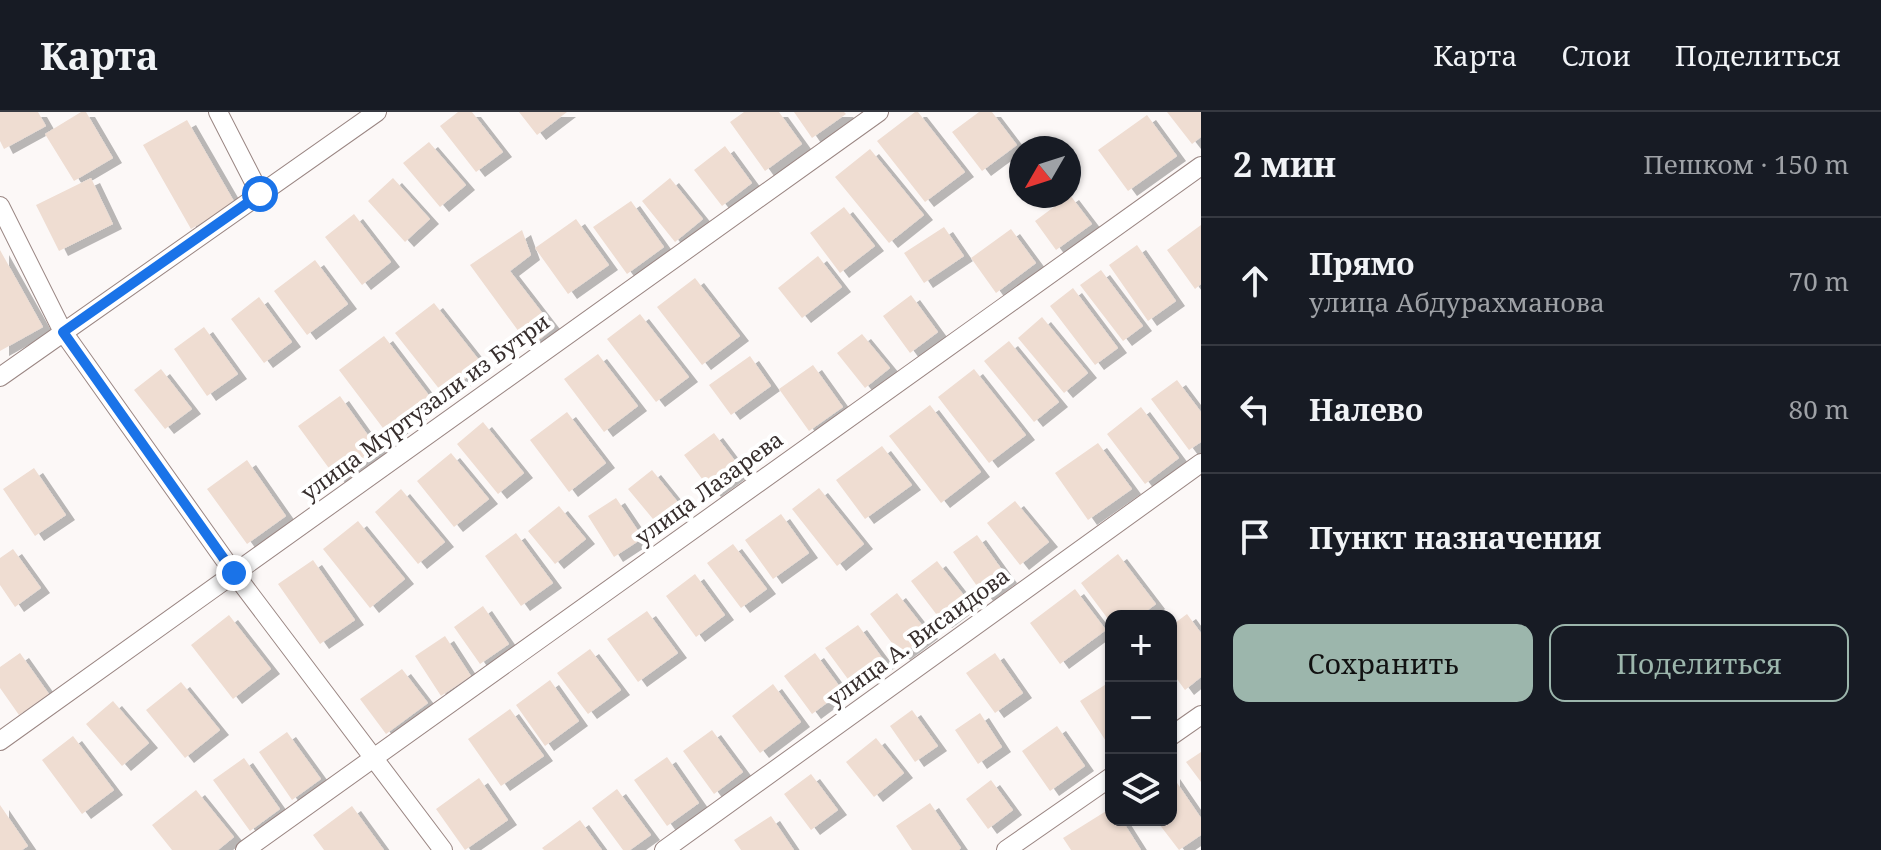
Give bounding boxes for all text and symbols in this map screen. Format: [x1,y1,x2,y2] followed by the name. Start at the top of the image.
[40,29,158,81] text: Карта
[1433,36,1517,74] text: Карта
[1561,36,1631,74] text: Слои
[1675,36,1841,74] text: Поделиться
[1009,136,1081,208] north arrow
[1233,141,1336,187] text: 2 мин
[1643,146,1849,182] text: Пешком · 150 m
[242,176,278,212] route start
[1309,243,1415,284] text: Прямо
[1233,259,1277,303] icon: ahead
[1789,263,1849,299] text: 70 m
[1309,284,1605,320] text: улица Абдурахманова
[294,306,555,507] street label: улица Муртузали из Бутри
[1233,387,1277,431] icon: left
[1309,389,1423,430] text: Налево
[1789,391,1849,427] text: 80 m
[628,423,788,551] street label: улица Лазарева
[1233,515,1277,559] icon: arrive
[1309,517,1601,558] text: Пункт назначения
[216,555,252,591] route end
[820,560,1015,713] street label: улица А. Висаидова
[1105,610,1177,826] map controls
[1105,610,1177,682] button: +
[1233,624,1533,702] button: Сохранить
[1549,624,1849,702] button: Поделиться
[1105,682,1177,754] button: −
[1105,754,1177,826] button: layers

